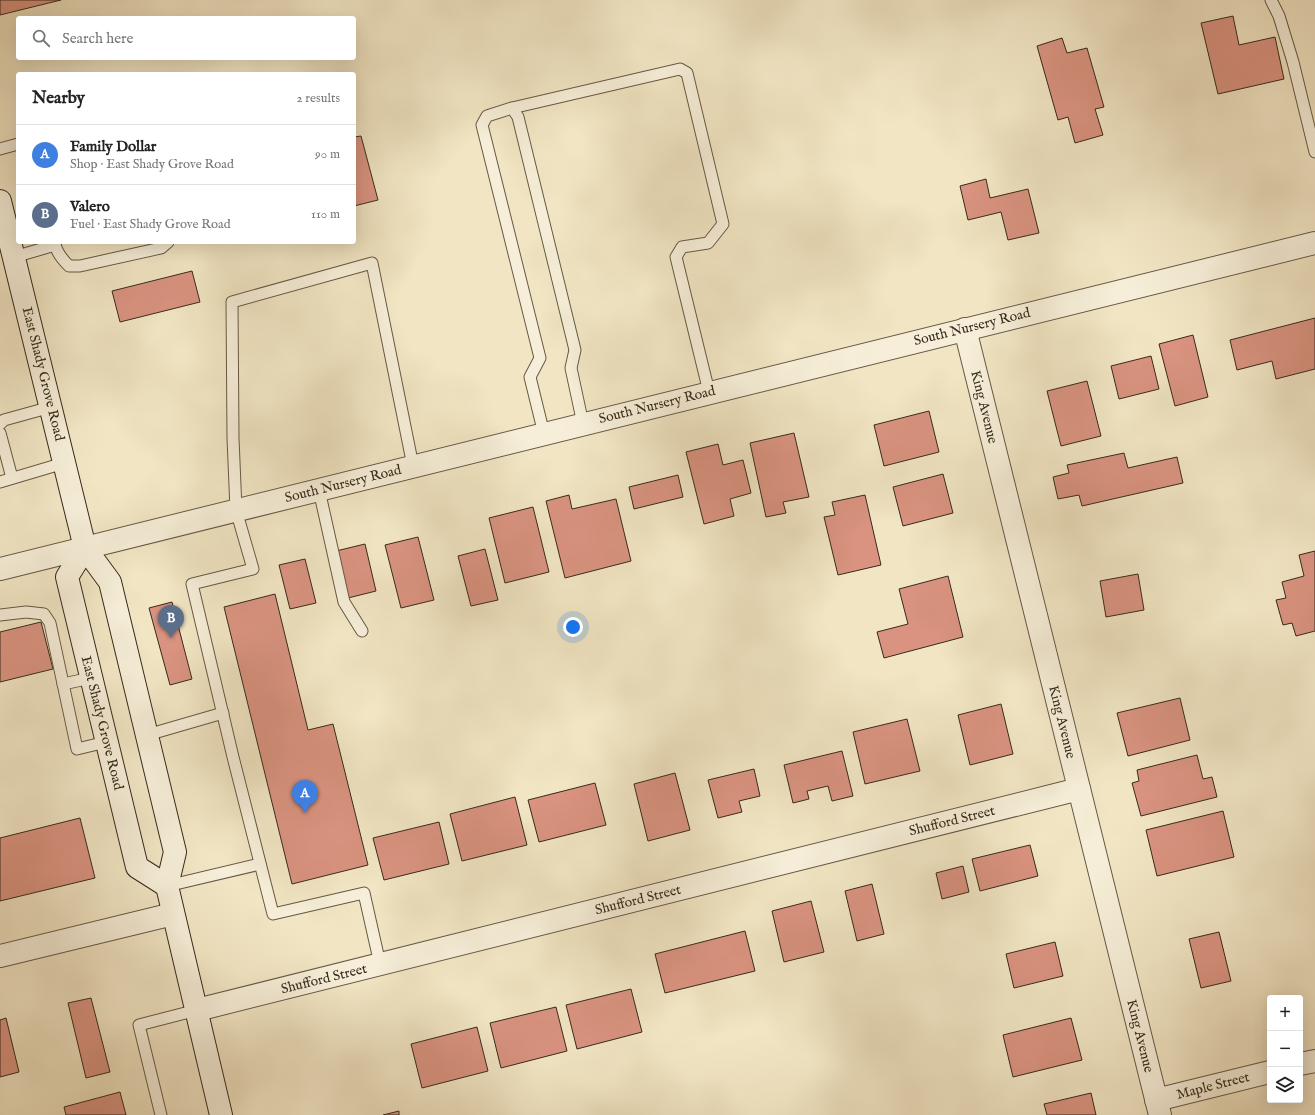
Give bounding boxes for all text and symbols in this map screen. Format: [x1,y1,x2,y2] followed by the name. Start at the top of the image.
[16,16,356,60] search box
[30,27,52,49] icon: search
[62,29,133,48] text: Search here
[32,88,85,109] text: Nearby
[296,90,340,107] text: 2 results
[70,137,156,156] text: Family Dollar
[41,146,49,163] text: A
[315,146,340,163] text: 90 m
[70,156,234,173] text: Shop · East Shady Grove Road
[70,197,110,216] text: Valero
[41,206,49,223] text: B
[311,206,340,223] text: 110 m
[70,216,231,233] text: Fuel · East Shady Grove Road
[912,304,1033,350] street label: South Nursery Road
[18,305,68,443] street label: East Shady Grove Road
[966,369,1002,446] street label: King Avenue
[597,382,718,428] street label: South Nursery Road
[283,461,404,507] street label: South Nursery Road
[158,605,184,638] pin: B
[563,617,583,637] your location
[77,654,127,792] street label: East Shady Grove Road
[1044,684,1080,761] street label: King Avenue
[292,780,318,813] pin: A
[907,802,997,840] street label: Shufford Street
[593,881,683,919] street label: Shufford Street
[279,960,369,998] street label: Shufford Street
[1267,995,1303,1103] map controls
[1267,995,1303,1031] button: +
[1122,998,1158,1075] street label: King Avenue
[1267,1031,1303,1067] button: −
[1267,1067,1303,1103] button: layers
[1175,1068,1252,1104] street label: Maple Street

